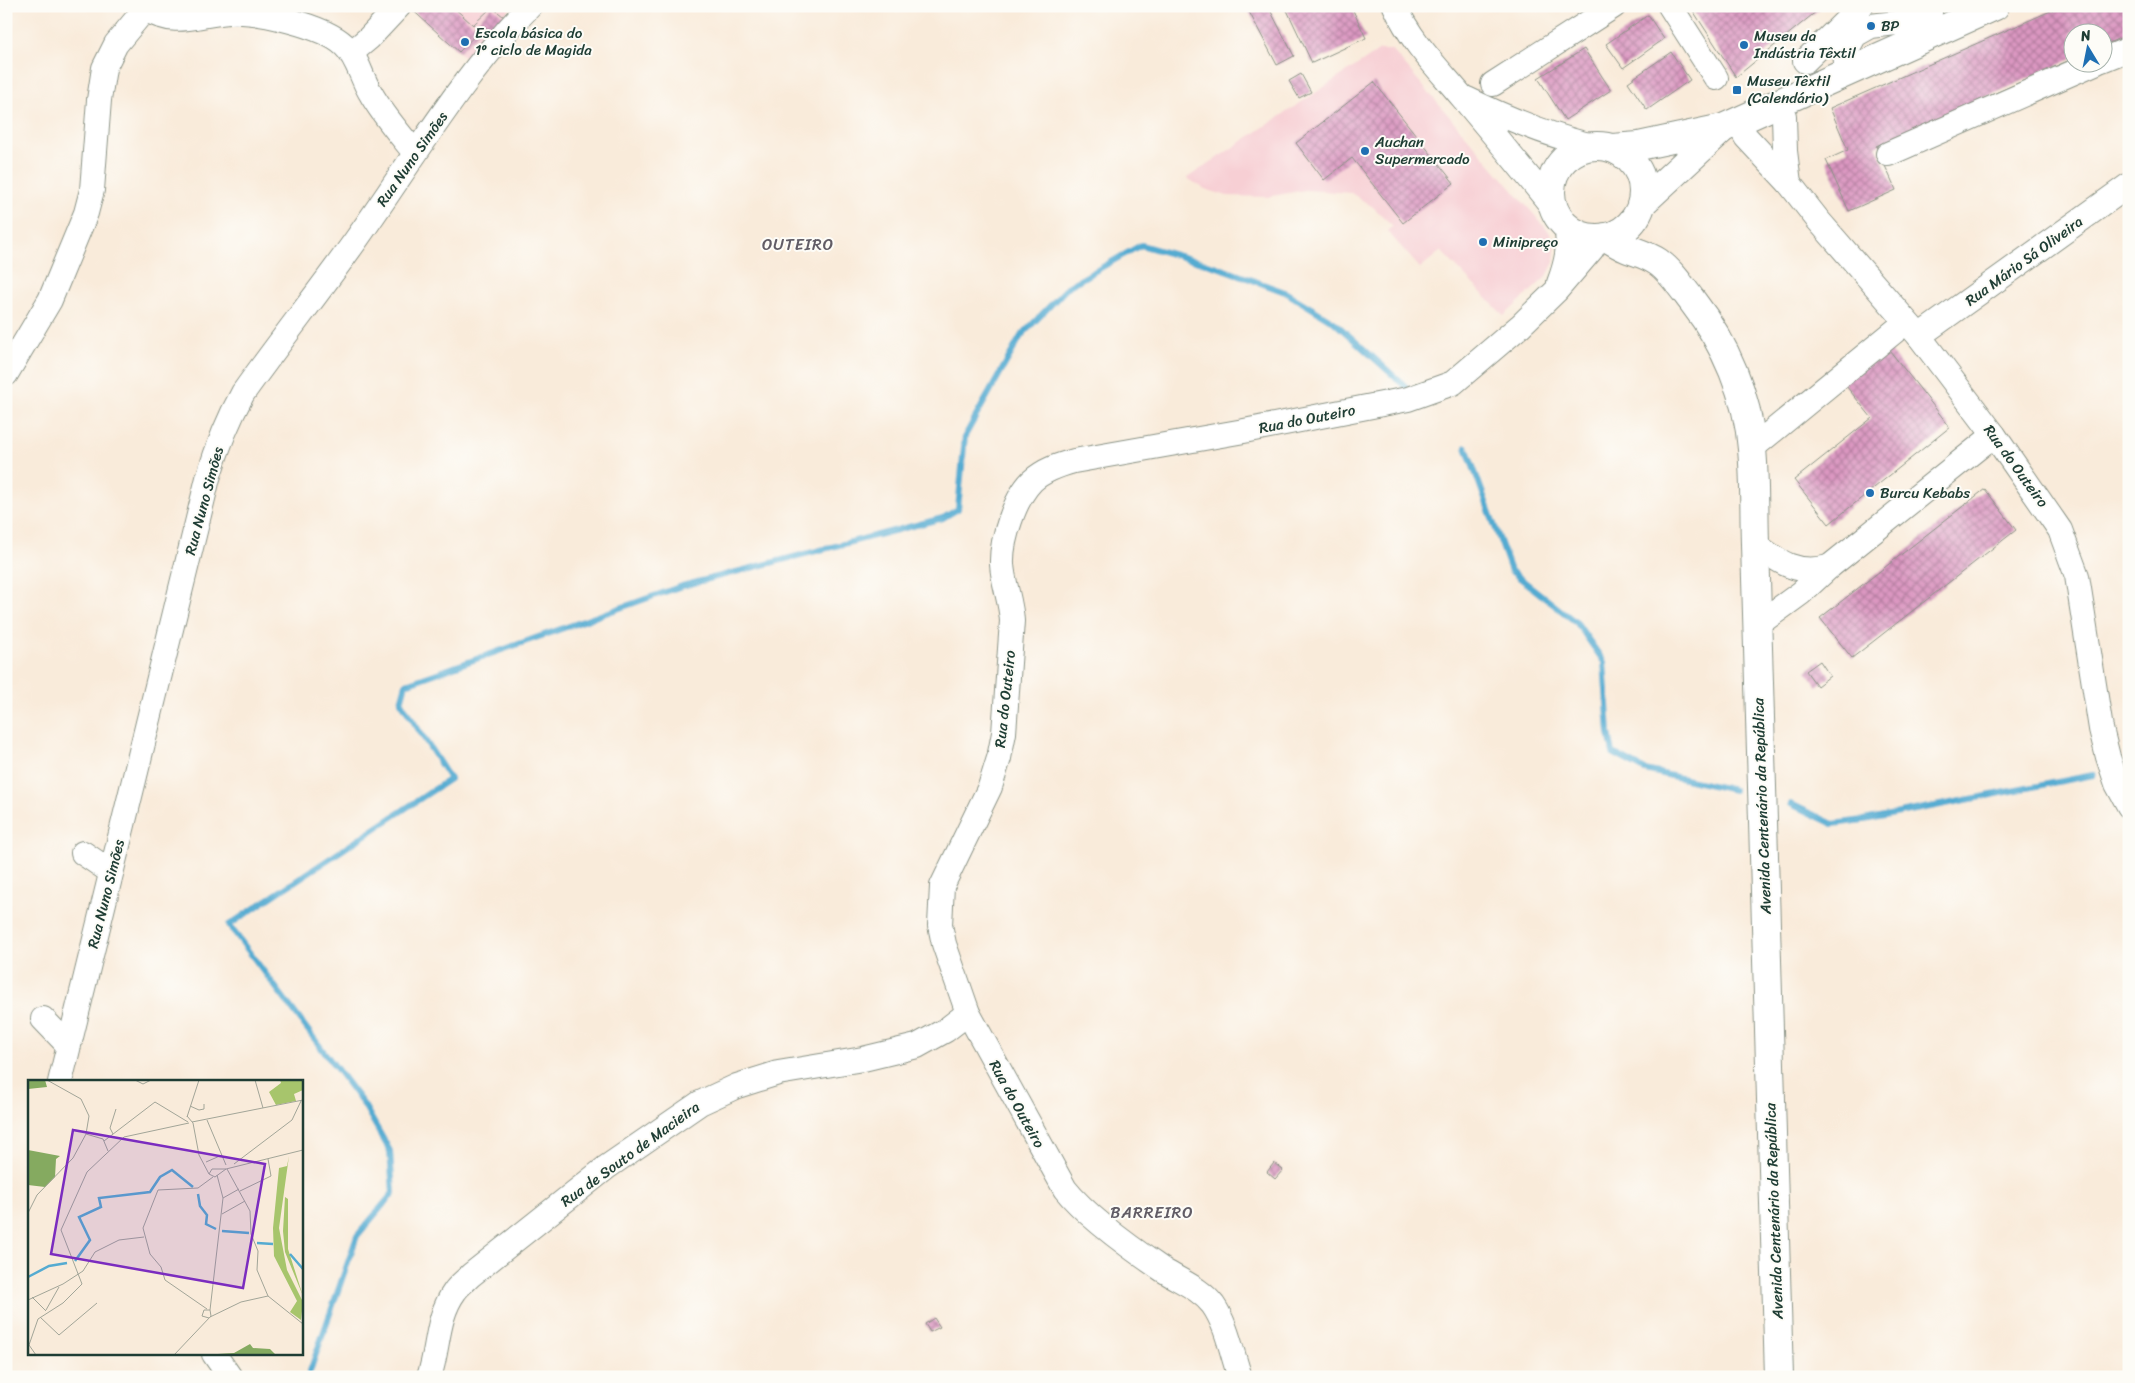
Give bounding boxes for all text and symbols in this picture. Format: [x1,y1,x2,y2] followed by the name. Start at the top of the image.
[1881,13,1899,39] place label: BP
[475,20,592,63] place label: Escola básica do 1º ciclo de Magida
[1865,20,1877,32] marker: BP
[2062,22,2112,72] north arrow
[2078,22,2093,49] text: N
[1753,23,1856,66] place label: Museu da Indústria Têxtil
[459,36,471,48] marker: Escola básica do 1º ciclo de Magida
[1738,39,1750,51] marker: Museu da Indústria Têxtil
[1747,68,1831,111] place label: Museu Têxtil (Calendário)
[1731,84,1743,96] marker: Museu Têxtil (Calendário)
[369,105,455,212] street label: Rua Nuno Simões
[1374,129,1470,172] place label: Auchan Supermercado
[1359,145,1371,157] marker: Auchan Supermercado
[1959,209,2089,313] street label: Rua Mário Sá Oliveira
[1493,229,1558,255] place label: Minipreço
[762,230,834,259] district label: OUTEIRO
[1477,236,1489,248] marker: Minipreço
[1257,397,1358,441] street label: Rua do Outeiro
[1977,419,2055,513] street label: Rua do Outeiro
[177,443,231,558] street label: Rua Nuno Simões
[1880,480,1970,506] place label: Burcu Kebabs
[1864,487,1876,499] marker: Burcu Kebabs
[987,649,1023,749] street label: Rua do Outeiro
[1745,697,1779,916] street label: Avenida Centenário da República
[80,836,132,951] street label: Rua Nuno Simões
[982,1055,1052,1153] street label: Rua do Outeiro
[28,1080,302,1356] inset map
[555,1094,706,1214] street label: Rua de Souto de Macieira
[1757,1102,1791,1321] street label: Avenida Centenário da República
[1110,1198,1194,1227] district label: BARREIRO

